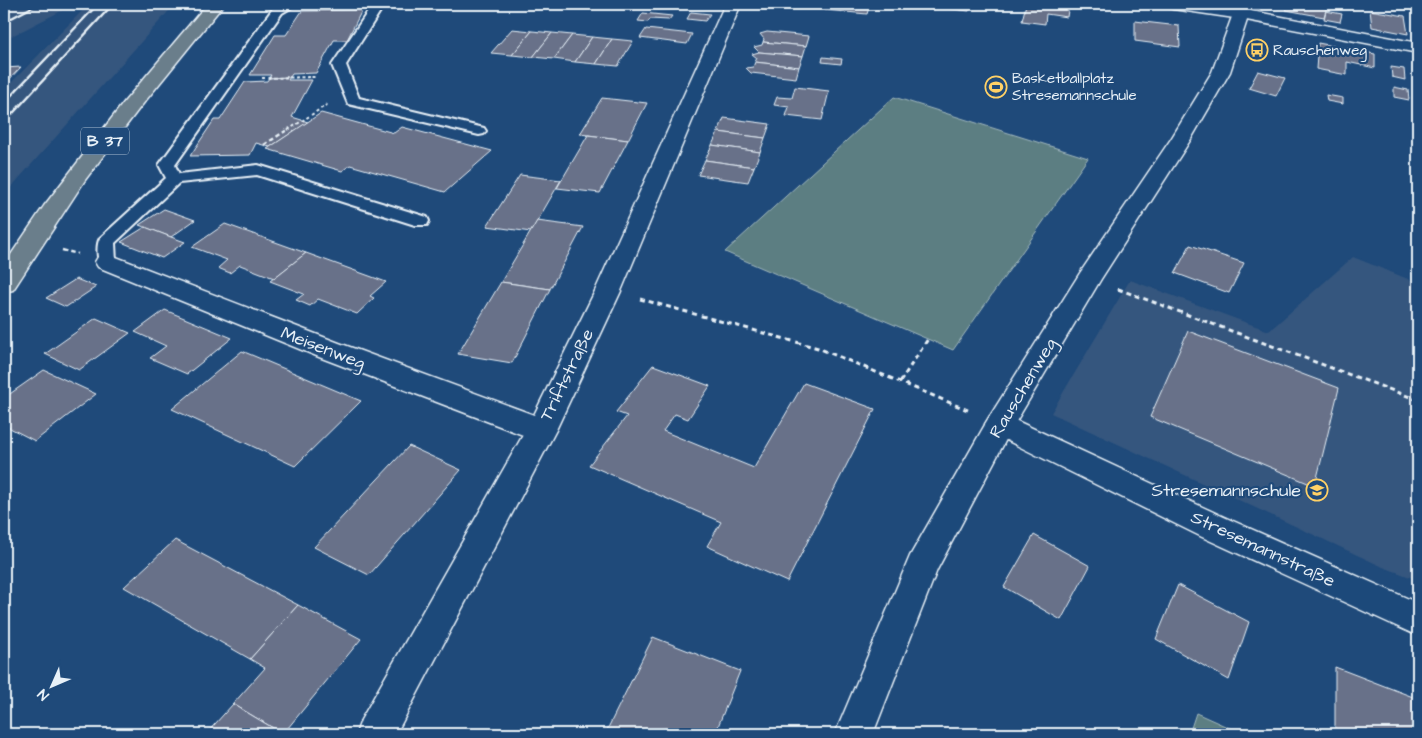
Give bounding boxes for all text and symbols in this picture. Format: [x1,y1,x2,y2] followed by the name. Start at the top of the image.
[1245,38,1269,62] bus stop icon: Rauschenweg
[1273,40,1367,62] place label: Rauschenweg
[1012,68,1137,106] place label: Basketballplatz Stresemannschule
[984,75,1008,99] sports icon: Basketballplatz Stresemannschule
[81,128,129,154] road number: B 37
[277,320,369,376] street label: Meisenweg
[534,324,600,425] street label: Triftstraße
[983,333,1064,443] street label: Rauschenweg
[1151,478,1301,503] place label: Stresemannschule
[1305,478,1329,502] school or university icon: Stresemannschule
[1187,505,1339,593] street label: Stresemannstraße
[28,660,78,710] north arrow
[33,684,54,705] text: N

